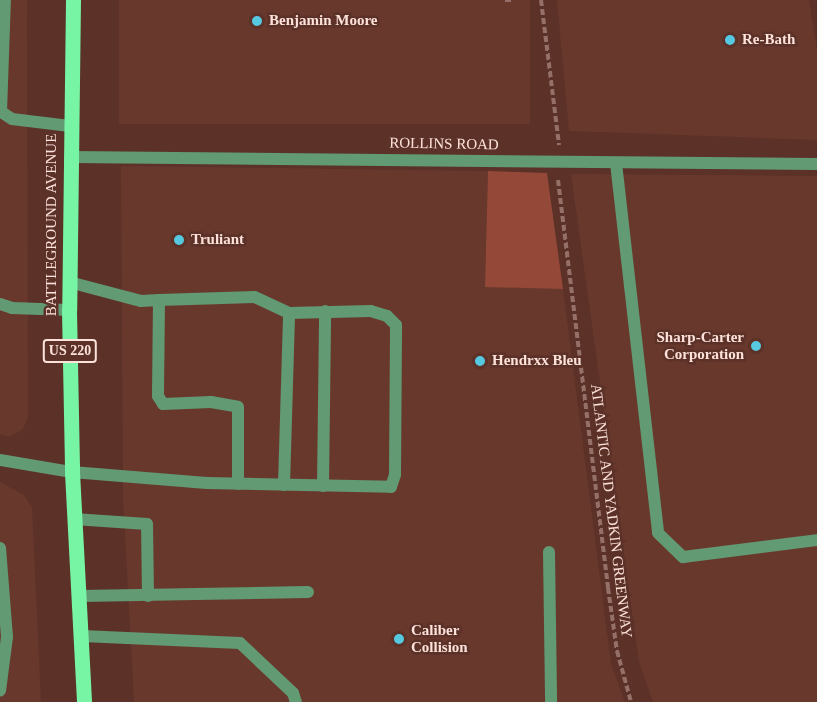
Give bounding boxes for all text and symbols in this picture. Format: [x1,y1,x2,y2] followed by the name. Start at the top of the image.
[269,12,377,30] place label: Benjamin Moore
[250,14,264,28] marker: Benjamin Moore
[742,31,795,49] place label: Re-Bath
[723,33,737,47] marker: Re-Bath
[43,133,61,317] street label: BATTLEGROUND AVENUE
[389,134,499,154] street label: ROLLINS ROAD
[191,231,244,249] place label: Truliant
[172,233,186,247] marker: Truliant
[657,328,744,363] place label: Sharp-Carter Corporation
[749,339,763,353] marker: Sharp-Carter Corporation
[42,340,98,362] road number: US 220
[492,352,582,370] place label: Hendrxx Bleu
[473,354,487,368] marker: Hendrxx Bleu
[586,382,636,640] street label: ATLANTIC AND YADKIN GREENWAY
[411,621,468,656] place label: Caliber Collision
[392,632,406,646] marker: Caliber Collision

